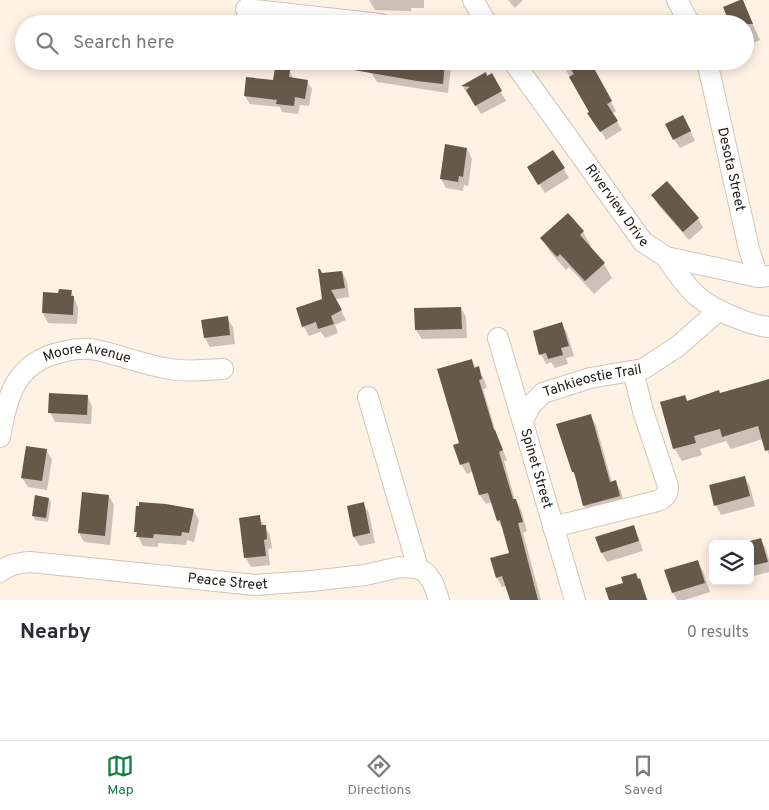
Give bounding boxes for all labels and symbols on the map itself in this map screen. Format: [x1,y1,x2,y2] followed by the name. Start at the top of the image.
[714,126,749,213] street label: Desota Street
[581,161,651,251] street label: Riverview Drive
[40,340,133,367] street label: Moore Avenue
[541,361,643,401] street label: Tahkieostie Trail
[517,426,556,510] street label: Spinet Street
[187,570,268,593] street label: Peace Street

